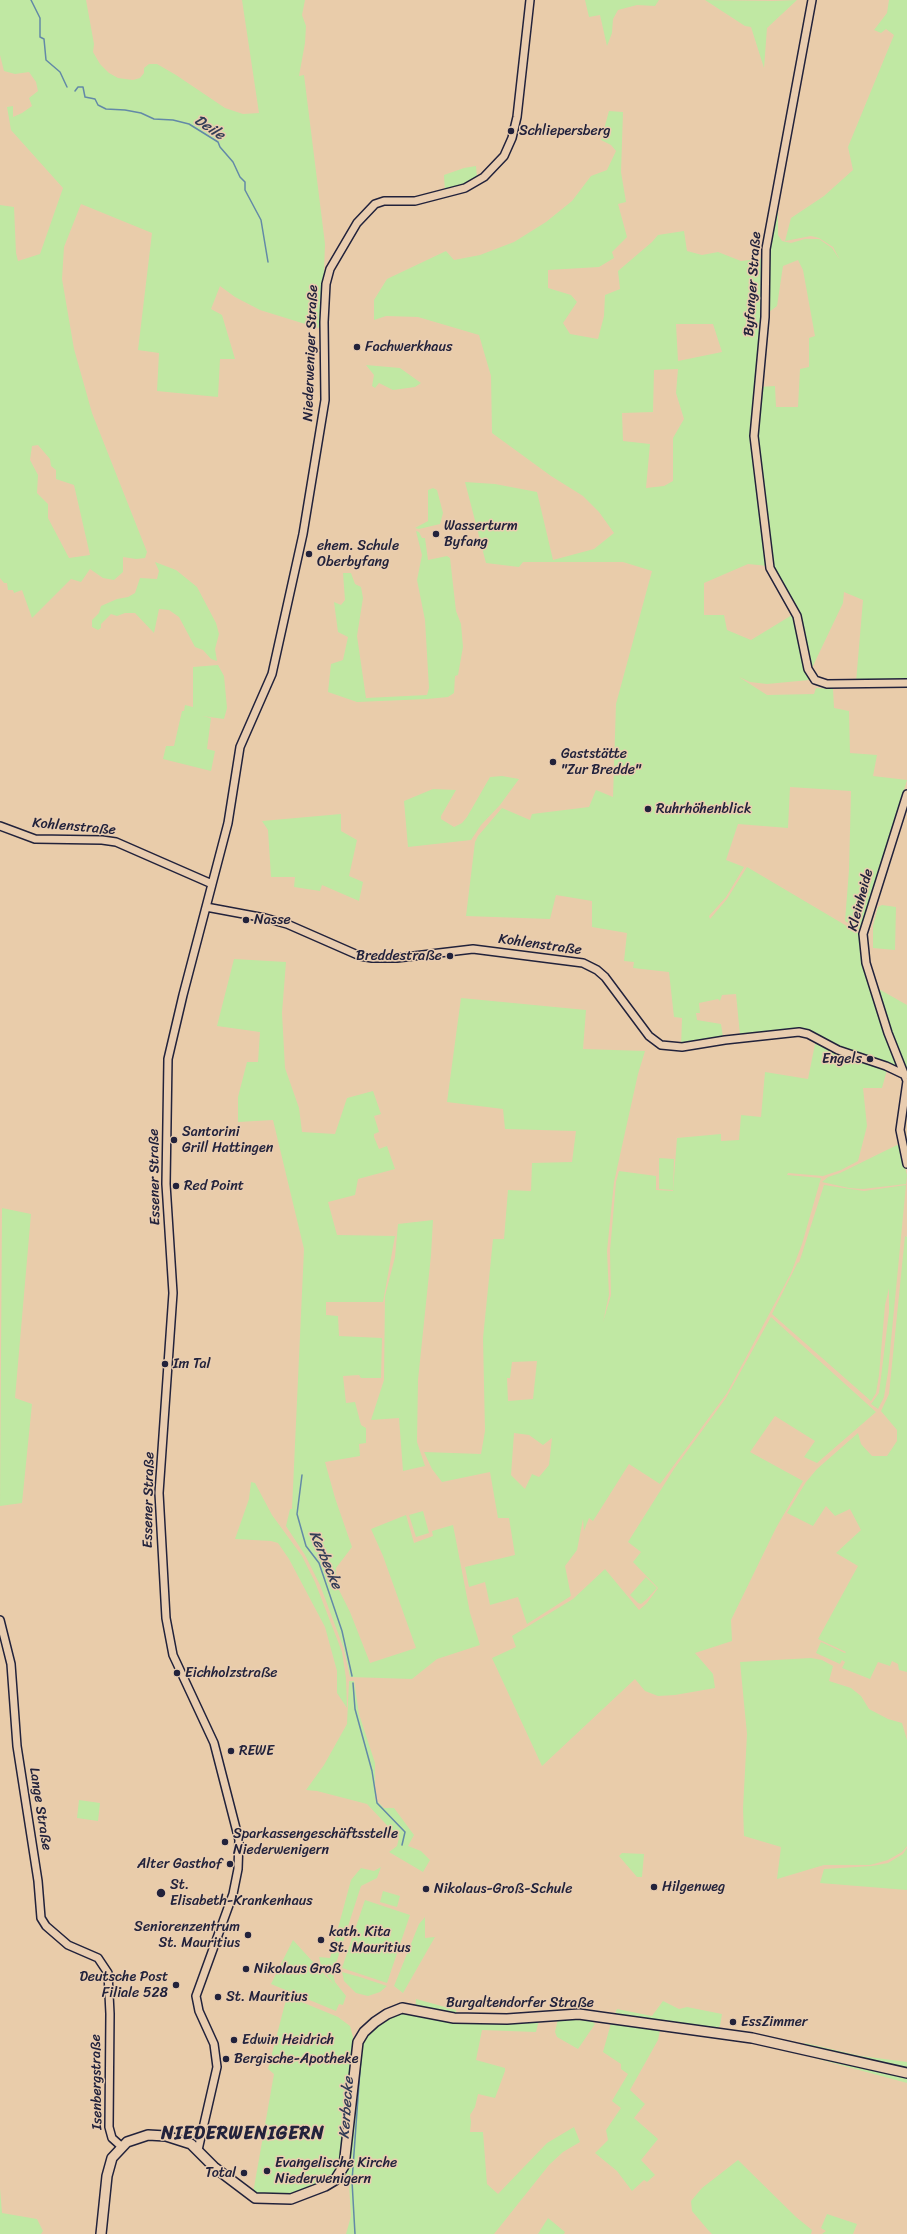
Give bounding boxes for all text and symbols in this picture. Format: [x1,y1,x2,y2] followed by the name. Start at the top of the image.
[191,112,227,144] water label: Deile
[519,123,610,139] place label: Schliepersberg
[506,126,516,136] marker: Schliepersberg
[741,231,765,337] street label: Byfanger Straße
[300,284,322,422] street label: Niederweniger Straße
[365,339,452,355] place label: Fachwerkhaus
[352,342,362,352] marker: Fachwerkhaus
[444,518,518,550] place label: Wasserturm Byfang
[431,529,441,539] marker: Wasserturm Byfang
[317,538,399,570] place label: ehem. Schule Oberbyfang
[304,549,314,559] marker: ehem. Schule Oberbyfang
[561,746,641,778] place label: Gaststätte "Zur Bredde"
[548,757,558,767] marker: Gaststätte "Zur Bredde"
[656,801,751,817] place label: Ruhrhöhenblick
[643,804,653,814] marker: Ruhrhöhenblick
[31,815,117,839] street label: Kohlenstraße
[845,867,877,933] street label: Kleinheide
[254,912,291,928] place label: Nasse
[241,915,251,925] marker: Nasse
[497,931,583,959] street label: Kohlenstraße
[356,948,442,964] place label: Breddestraße
[445,951,455,961] marker: Breddestraße
[822,1051,862,1067] place label: Engels
[865,1054,875,1064] marker: Engels
[182,1124,273,1156] place label: Santorini Grill Hattingen
[146,1129,164,1225] street label: Essener Straße
[169,1135,179,1145] marker: Santorini Grill Hattingen
[184,1178,244,1194] place label: Red Point
[171,1181,181,1191] marker: Red Point
[173,1356,210,1372] place label: Im Tal
[160,1359,170,1369] marker: Im Tal
[140,1452,158,1548] street label: Essener Straße
[305,1528,345,1592] water label: Kerbecke
[185,1665,278,1681] place label: Eichholzstraße
[172,1668,182,1678] marker: Eichholzstraße
[239,1743,274,1759] place label: REWE
[226,1746,236,1756] marker: REWE
[25,1766,55,1852] street label: Lange Straße
[233,1826,398,1858] place label: Sparkassengeschäftsstelle Niederwenigern
[220,1837,230,1847] marker: Sparkassengeschäftsstelle Niederwenigern
[137,1856,222,1872] place label: Alter Gasthof
[225,1859,235,1869] marker: Alter Gasthof
[170,1877,313,1910] place label: St. Elisabeth-Krankenhaus
[662,1879,725,1895] place label: Hilgenweg
[434,1881,572,1897] place label: Nikolaus-Groß-Schule
[649,1882,659,1892] marker: Hilgenweg
[421,1884,431,1894] marker: Nikolaus-Groß-Schule
[155,1887,167,1899] marker: St. Elisabeth-Krankenhaus
[134,1919,240,1952] place label: Seniorenzentrum St. Mauritius
[329,1924,411,1956] place label: kath. Kita St. Mauritius
[243,1930,253,1940] marker: Seniorenzentrum St. Mauritius
[316,1935,326,1945] marker: kath. Kita St. Mauritius
[254,1961,341,1977] place label: Nikolaus Groß
[241,1964,251,1974] marker: Nikolaus Groß
[79,1969,168,2002] place label: Deutsche Post Filiale 528
[171,1980,181,1990] marker: Deutsche Post Filiale 528
[226,1989,308,2005] place label: St. Mauritius
[213,1992,223,2002] marker: St. Mauritius
[446,1995,594,2011] street label: Burgaltendorfer Straße
[741,2014,808,2030] place label: EssZimmer
[728,2017,738,2027] marker: EssZimmer
[242,2032,334,2048] place label: Edwin Heidrich
[88,2034,106,2130] street label: Isenbergstraße
[229,2035,239,2045] marker: Edwin Heidrich
[234,2051,359,2067] place label: Bergische-Apotheke
[221,2054,231,2064] marker: Bergische-Apotheke
[336,2077,358,2139] water label: Kerbecke
[162,2123,324,2145] district label: NIEDERWENIGERN
[275,2155,397,2188] place label: Evangelische Kirche Niederwenigern
[205,2165,236,2181] place label: Total
[262,2166,272,2176] marker: Evangelische Kirche Niederwenigern
[239,2168,249,2178] marker: Total

